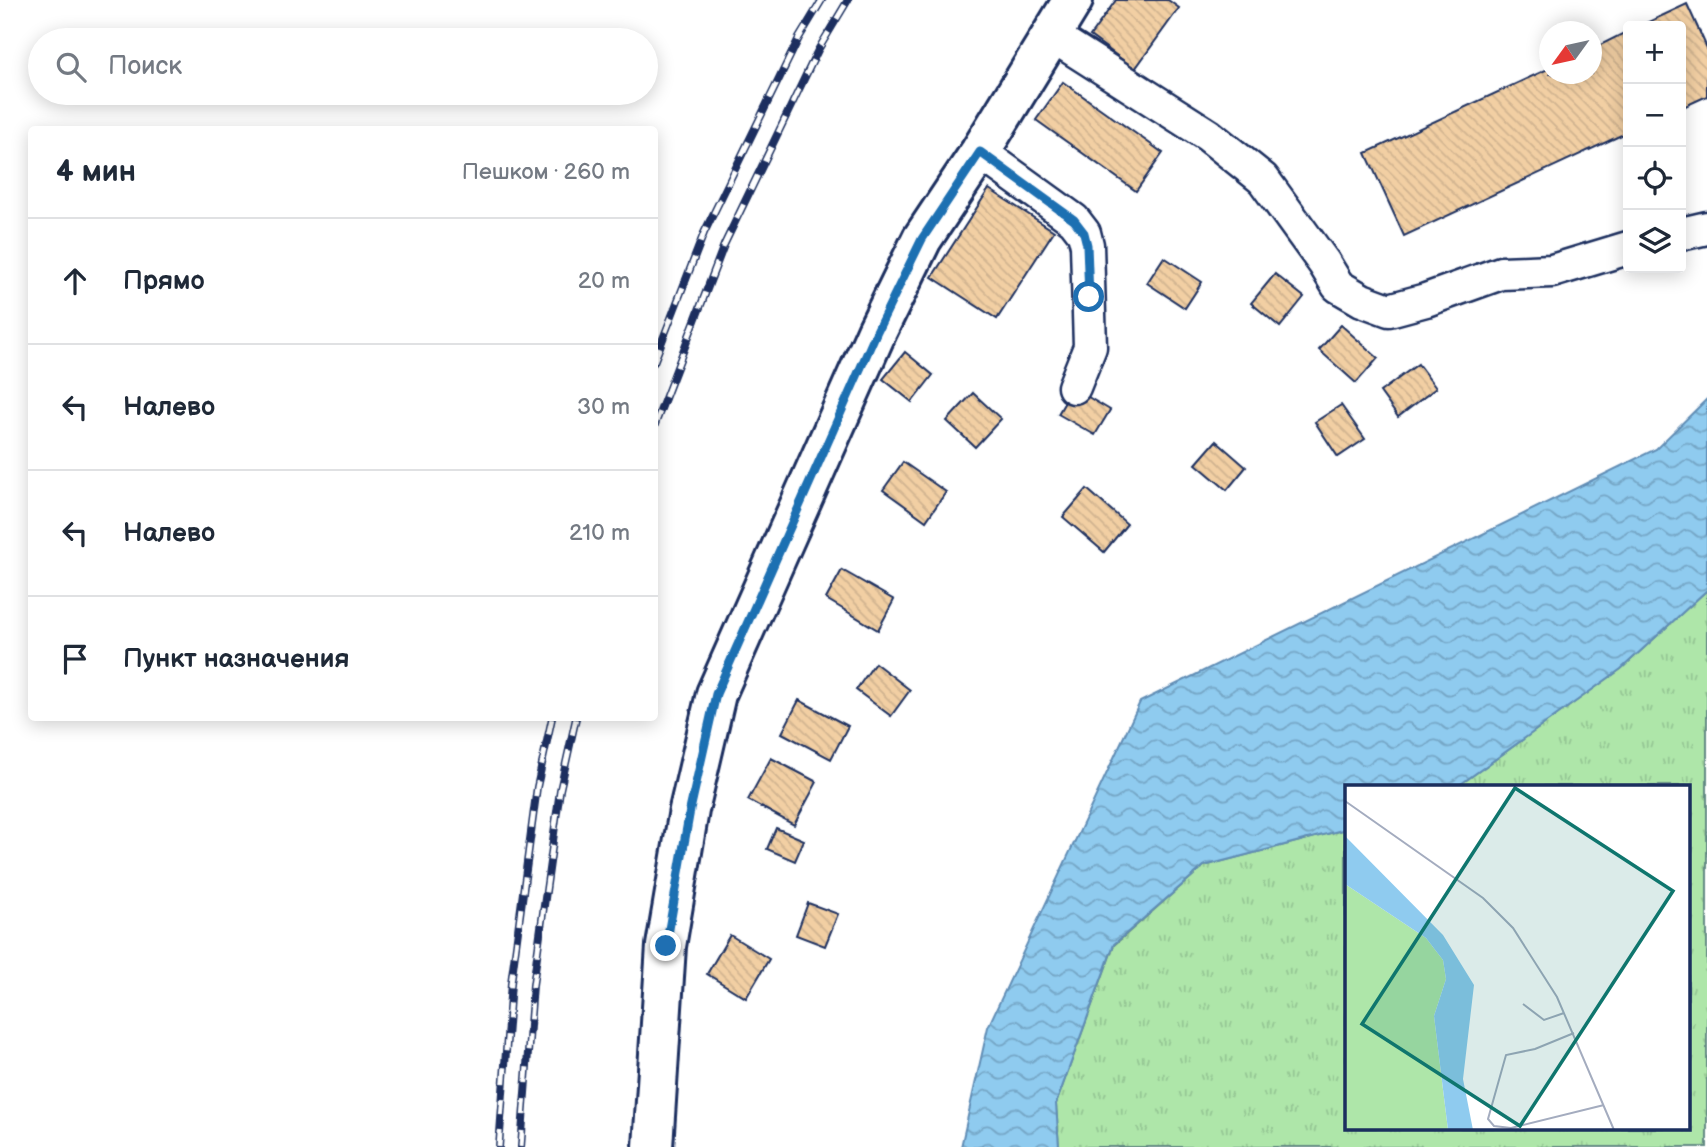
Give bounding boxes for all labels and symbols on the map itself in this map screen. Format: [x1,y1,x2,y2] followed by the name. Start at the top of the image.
[1539,21,1602,84] north arrow
[1073,281,1104,312] route start
[1345,785,1690,1130] inset map
[650,930,681,961] route end

